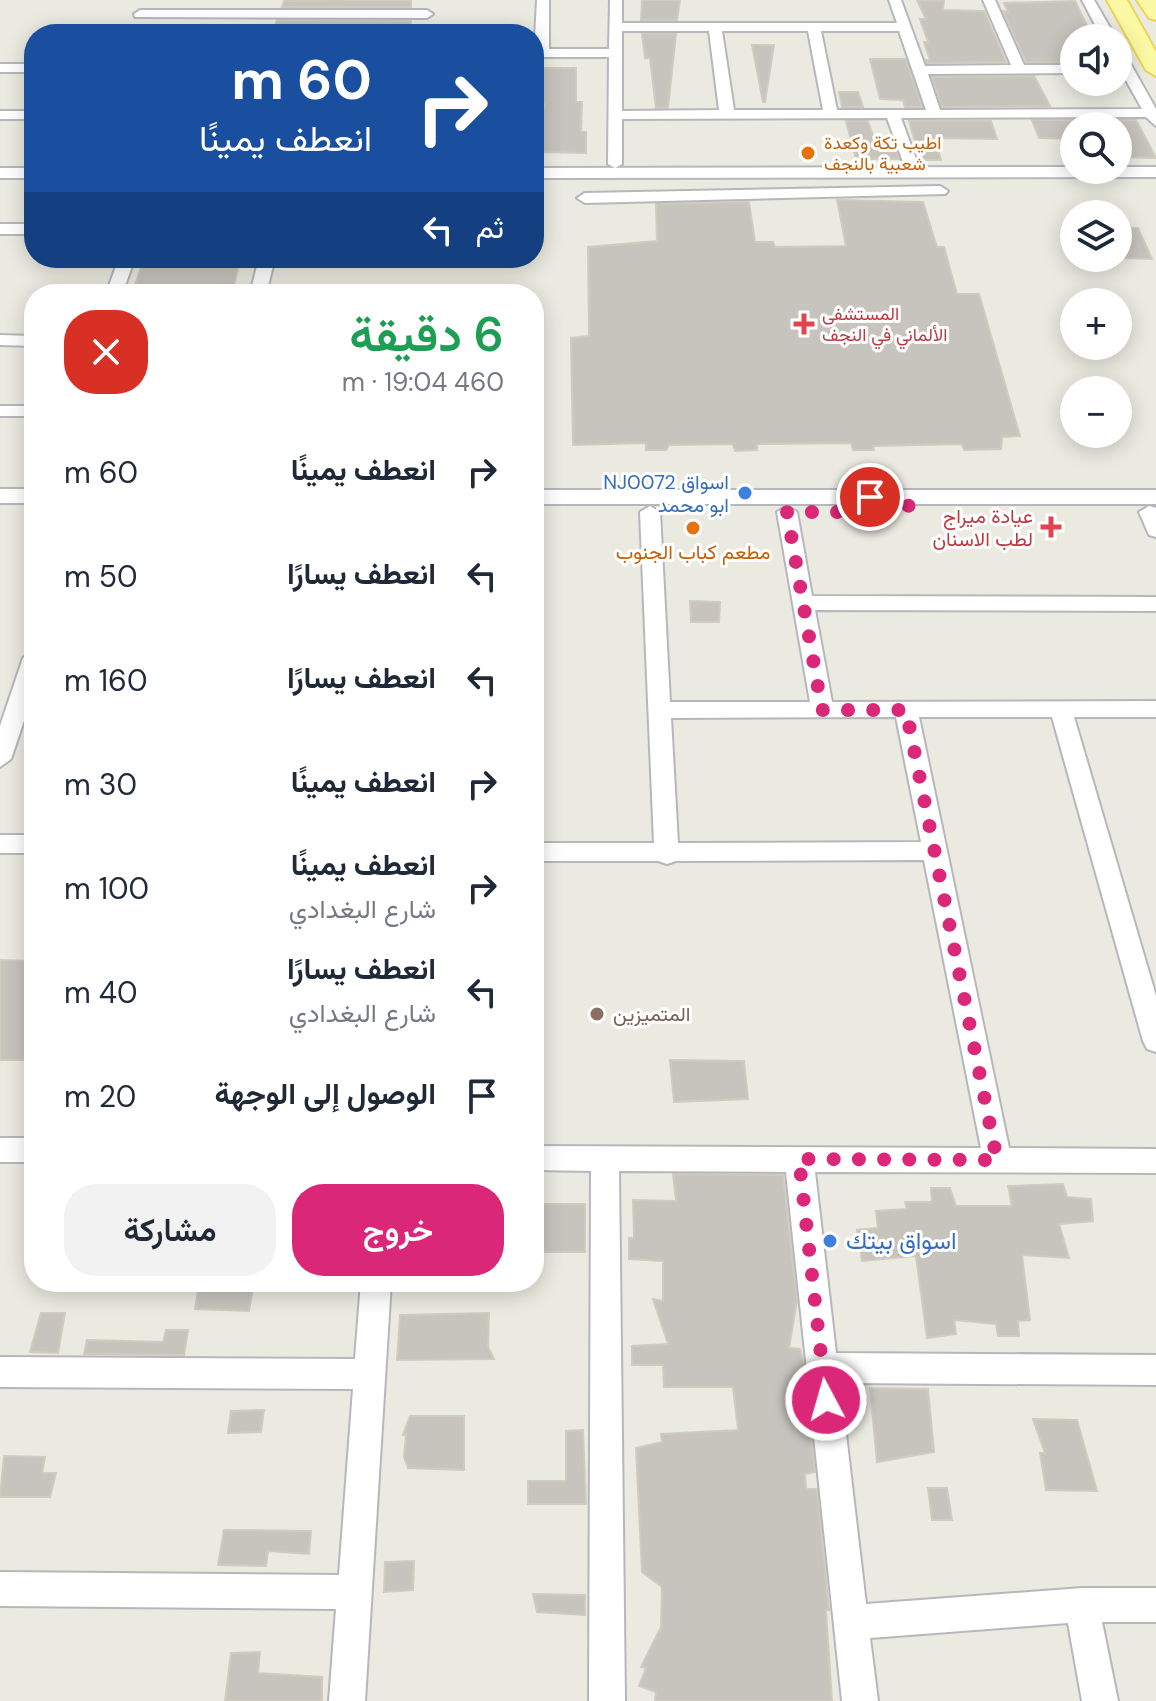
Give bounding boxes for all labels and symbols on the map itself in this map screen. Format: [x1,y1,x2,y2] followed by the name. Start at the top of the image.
[824,131,941,176] place label: اطيب تكة وكعدة شعبية بالنجف
[799,144,817,162] marker: اطيب تكة وكعدة شعبية بالنجف
[822,302,947,350] place label: المستشفى الألماني في النجف
[793,313,815,335] marker: المستشفى الألماني في النجف
[836,463,904,531] pin
[603,469,729,518] place label: NJ0072 اسواق ابو محمد
[736,484,754,502] marker: NJ0072 اسواق ابو محمد
[933,503,1033,552] place label: عيادة ميراج لطب الاسنان
[1040,516,1062,538] marker: عيادة ميراج لطب الاسنان
[684,519,702,537] marker: مطعم كباب الجنوب
[616,539,770,565] place label: مطعم كباب الجنوب
[613,1001,691,1027] place label: المتميزين
[588,1005,606,1023] marker: المتميزين
[846,1225,957,1256] place label: اسواق بيتك
[821,1232,839,1250] marker: اسواق بيتك
[784,1358,868,1442] position arrow

